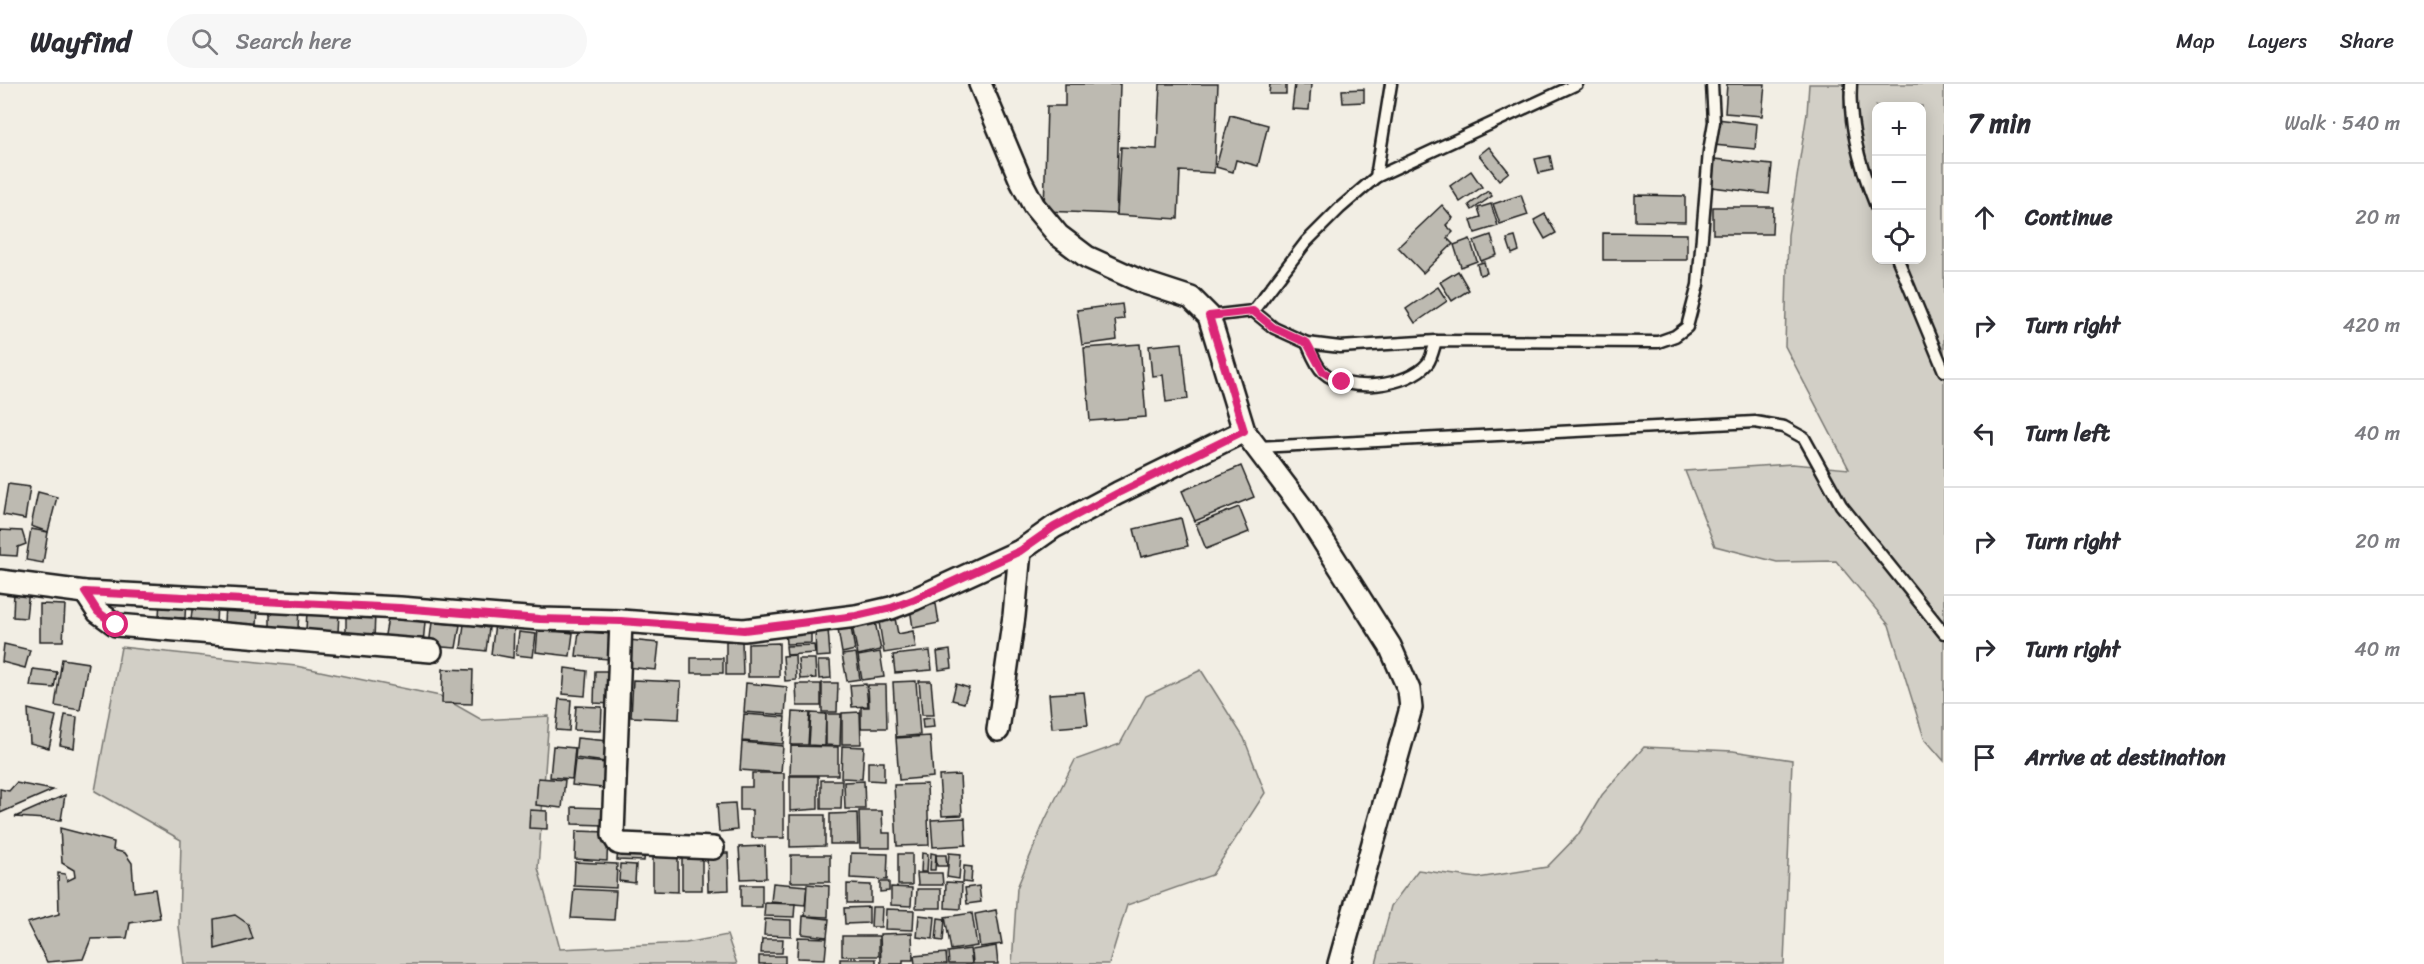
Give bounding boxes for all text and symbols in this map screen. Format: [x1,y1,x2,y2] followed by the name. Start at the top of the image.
[167,14,587,68] search box
[30,17,131,66] text: Wayfind
[236,22,352,61] text: Search here
[2176,22,2215,60] text: Map
[2248,22,2307,60] text: Layers
[2340,22,2394,60] text: Share
[188,25,221,58] icon: search
[1968,100,2031,146] text: 7 min
[1872,102,1926,264] map controls
[1872,102,1926,156] button: +
[2285,106,2400,141] text: Walk · 540 m
[1872,156,1926,210] button: −
[2025,198,2113,237] text: Continue
[2355,200,2400,235] text: 20 m
[1968,201,2001,234] icon: ahead
[1872,210,1926,264] button: locate
[2025,306,2120,345] text: Turn right
[2343,308,2400,343] text: 420 m
[1968,309,2001,342] icon: right
[1328,368,1354,394] route end
[2025,414,2110,453] text: Turn left
[2354,416,2400,451] text: 40 m
[1968,417,2001,450] icon: left
[2025,522,2120,561] text: Turn right
[2355,524,2400,559] text: 20 m
[1968,525,2001,558] icon: right
[102,611,128,637] route start
[2025,630,2120,669] text: Turn right
[2354,632,2400,667] text: 40 m
[1968,633,2001,666] icon: right
[2025,738,2226,777] text: Arrive at destination
[1968,741,2001,774] icon: arrive

